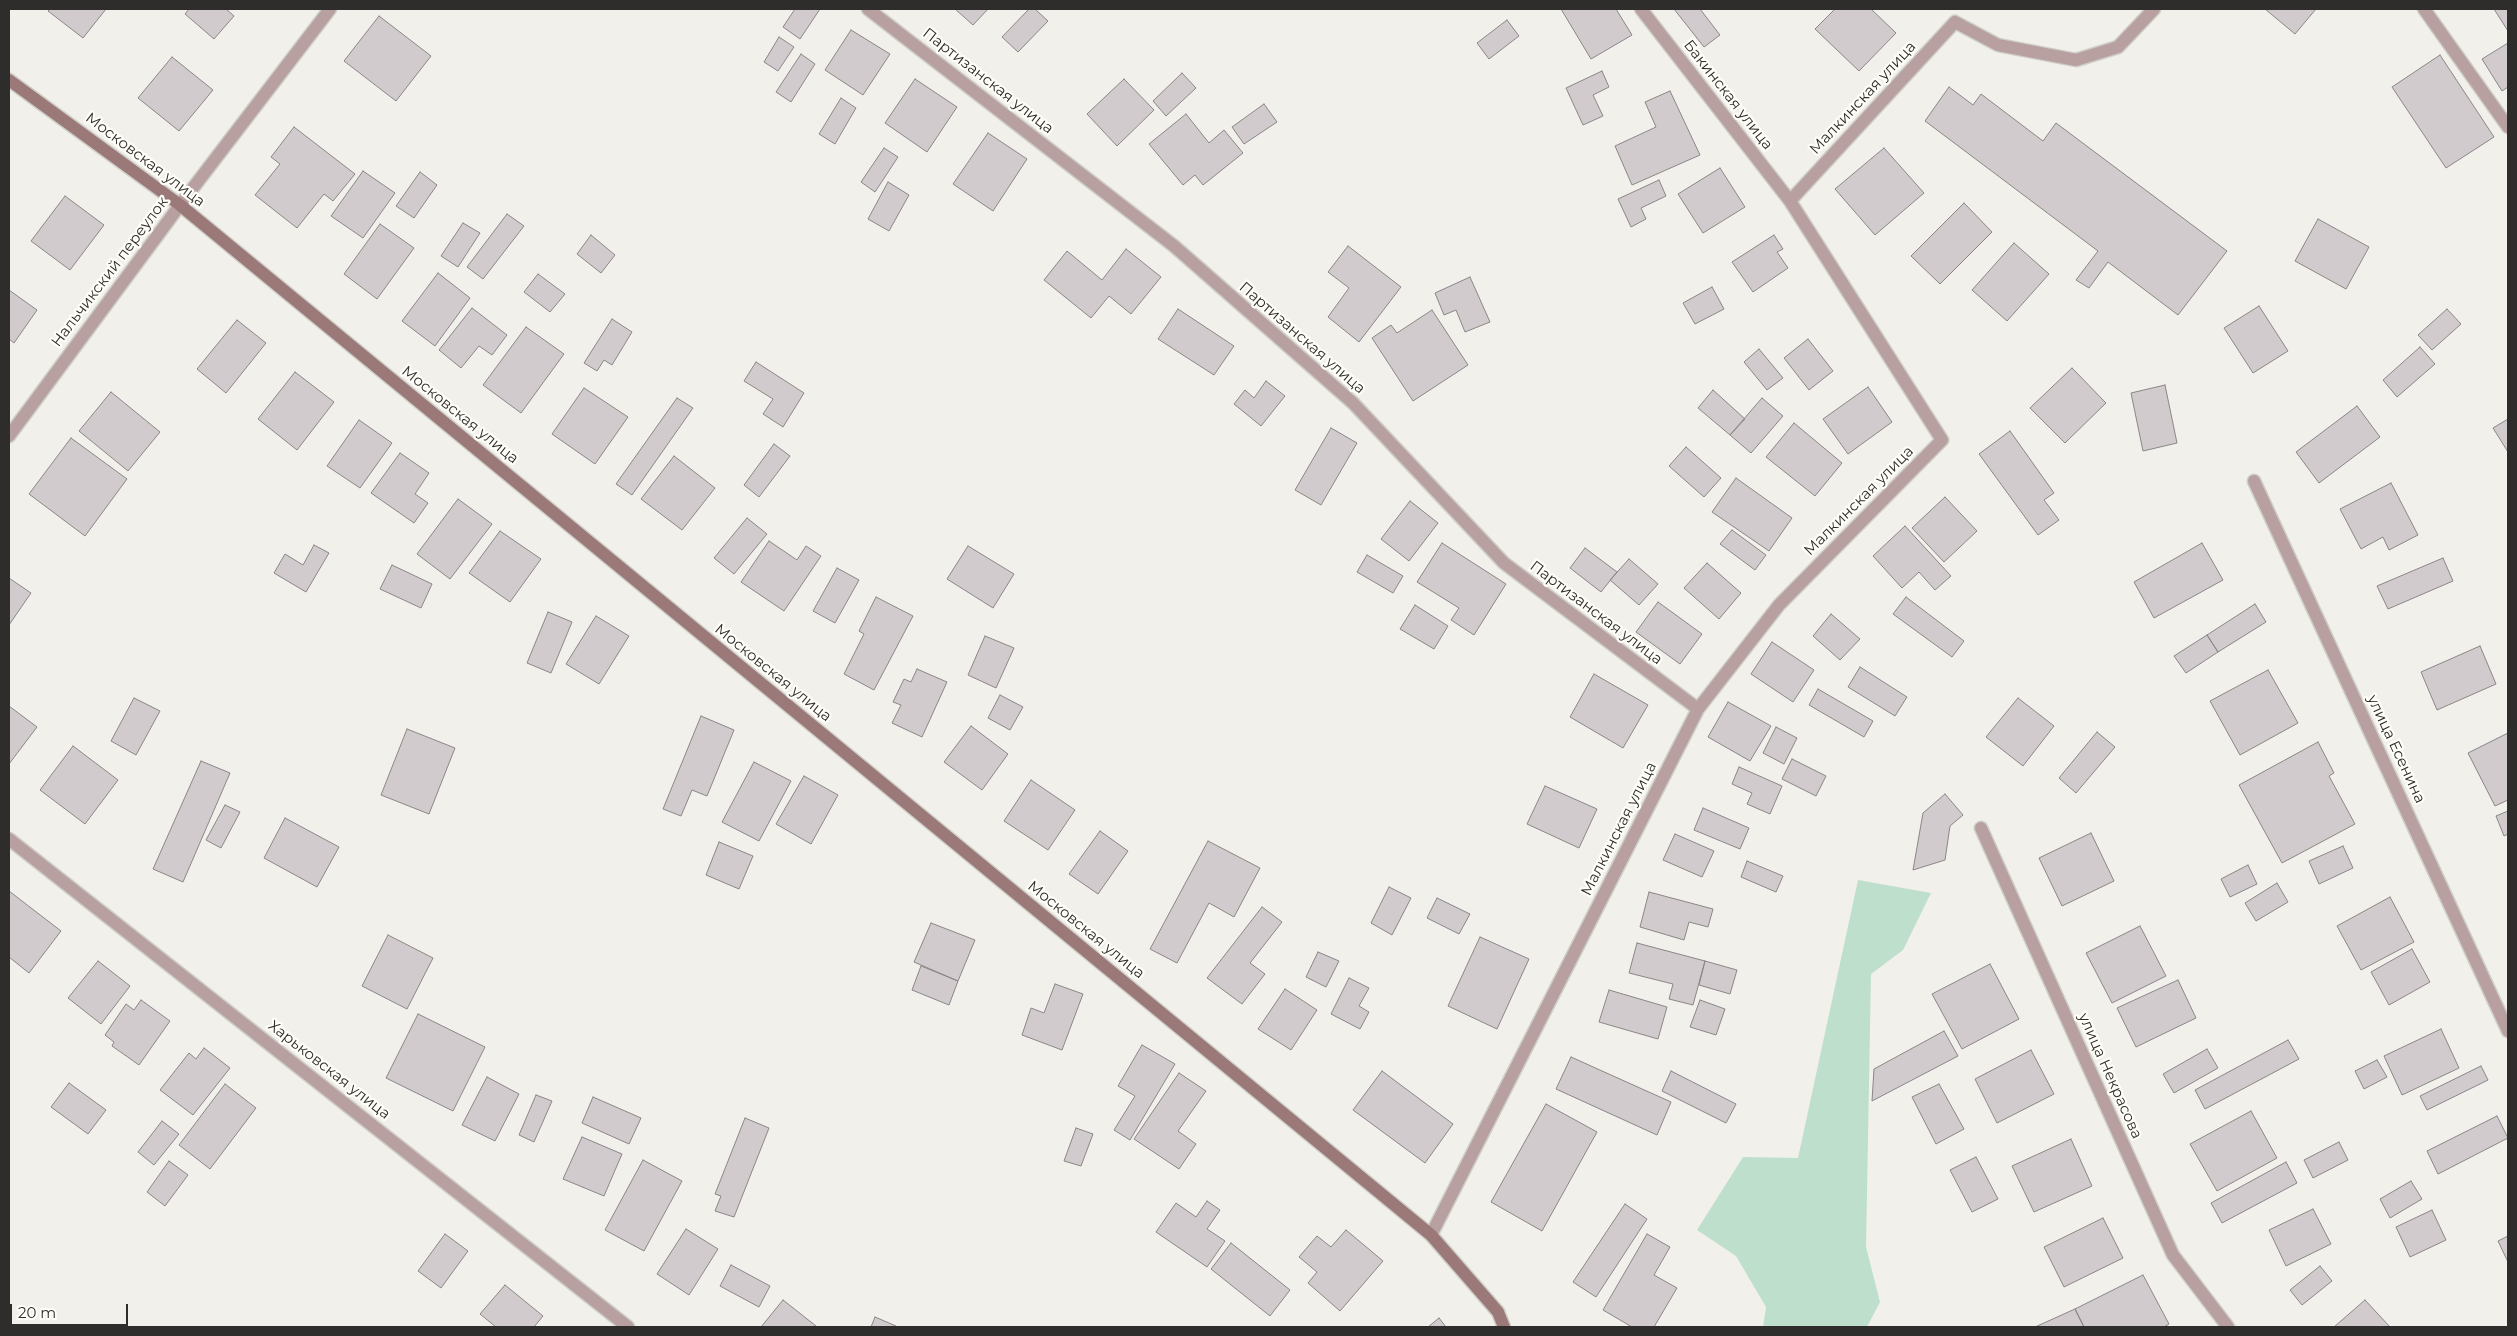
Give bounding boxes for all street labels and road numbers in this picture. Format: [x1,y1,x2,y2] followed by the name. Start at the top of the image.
[919,24,1057,138] street label: Партизанская улица
[1680,37,1776,153] street label: Бакинская улица
[1806,38,1920,158] street label: Малкинская улица
[82,109,208,211] street label: Московская улица
[48,193,172,351] street label: Нальчикский переулок
[1235,278,1369,398] street label: Партизанская улица
[398,362,522,468] street label: Московская улица
[1801,443,1917,559] street label: Малкинская улица
[1526,557,1666,669] street label: Партизанская улица
[711,620,835,726] street label: Московская улица
[2363,692,2429,806] street label: улица Есенина
[1578,759,1660,899] street label: Малкинская улица
[1024,877,1148,983] street label: Московская улица
[2074,1010,2146,1142] street label: улица Некрасова
[264,1017,394,1123] street label: Харьковская улица

